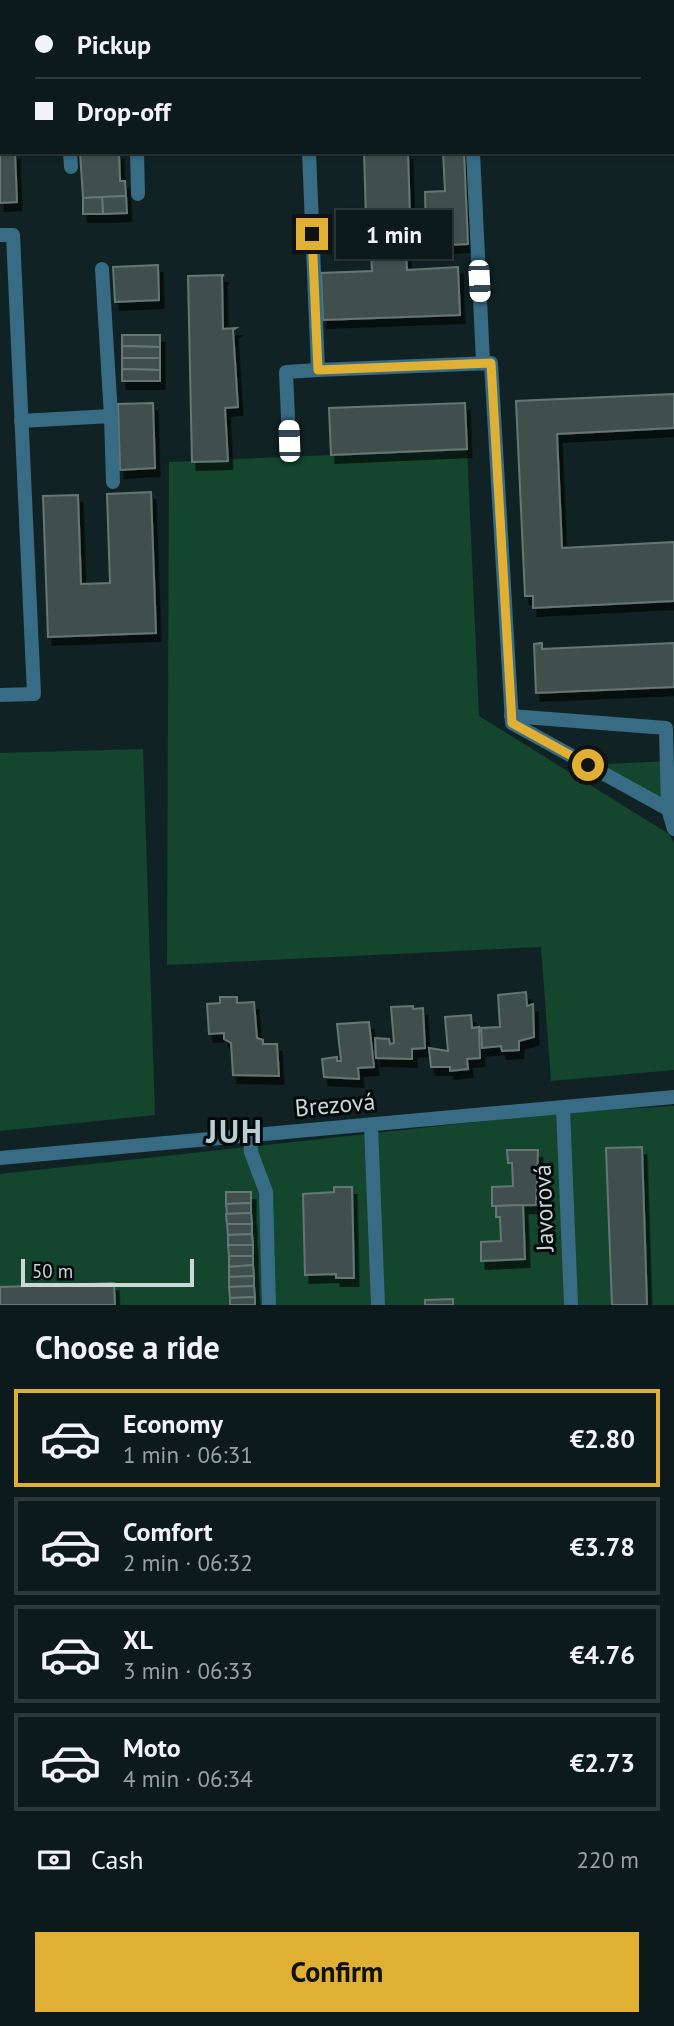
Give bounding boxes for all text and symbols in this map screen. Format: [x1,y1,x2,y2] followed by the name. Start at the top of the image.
[77,28,151,61] text: Pickup
[77,95,171,128] text: Drop-off
[336,210,452,258] callout: 1 min
[296,218,328,250] route end
[366,220,422,249] text: 1 min
[468,259,491,303] car
[278,420,301,462] car
[572,749,604,781] route start
[294,1086,376,1123] street label: Brezová
[205,1110,264,1152] district label: JUH
[526,1164,561,1253] street label: Javorová
[21,1256,194,1288] scale bar
[32,1259,73,1283] text: 50 m
[35,1326,220,1368] text: Choose a ride
[39,1407,102,1470] icon: car
[123,1407,223,1440] text: Economy
[570,1422,635,1455] text: €2.80
[123,1440,253,1469] text: 1 min · 06:31
[39,1515,102,1578] icon: car
[123,1515,213,1548] text: Comfort
[570,1530,635,1563] text: €3.78
[123,1548,253,1577] text: 2 min · 06:32
[39,1623,102,1686] icon: car
[123,1623,153,1656] text: XL
[570,1638,635,1671] text: €4.76
[123,1656,253,1685] text: 3 min · 06:33
[39,1731,102,1794] icon: car
[123,1731,181,1764] text: Moto
[570,1746,635,1779] text: €2.73
[123,1764,253,1793] text: 4 min · 06:34
[35,1841,73,1879] icon: cash
[91,1843,143,1876] text: Cash
[577,1845,639,1874] text: 220 m
[35,1932,639,2012] button: Confirm

